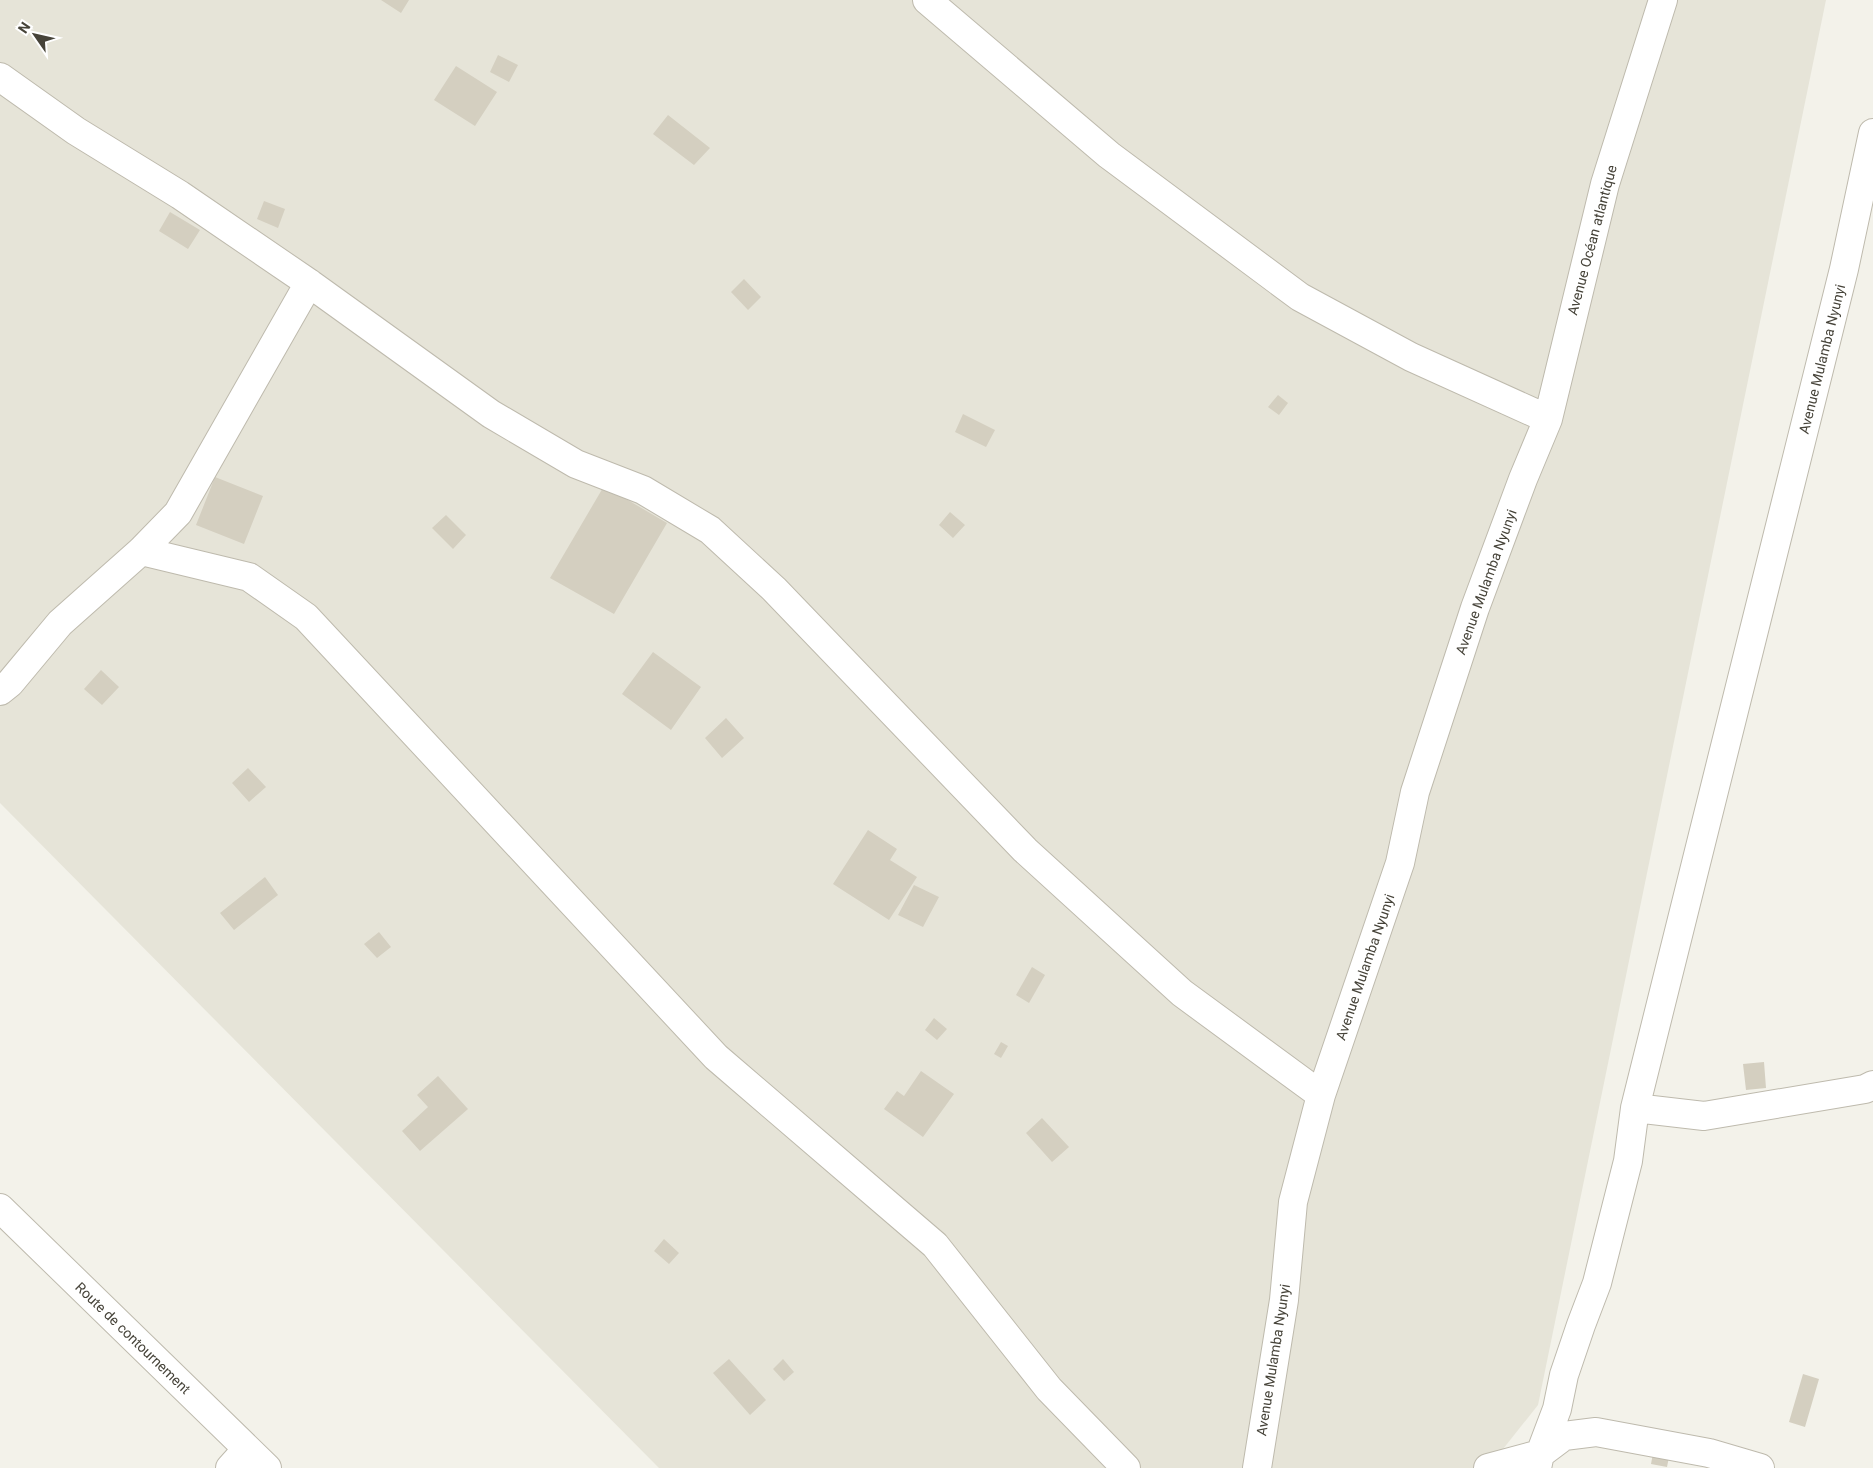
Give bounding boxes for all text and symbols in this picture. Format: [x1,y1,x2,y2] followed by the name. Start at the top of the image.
[10,10,60,60] north arrow
[15,19,34,36] text: N
[1564,163,1620,317] street label: Avenue Océan atlantique
[1796,283,1848,435] street label: Avenue Mulamba Nyunyi
[1452,507,1520,657] street label: Avenue Mulamba Nyunyi
[1332,892,1398,1042] street label: Avenue Mulamba Nyunyi
[72,1279,194,1397] street label: Route de contournement
[1253,1283,1293,1437] street label: Avenue Mulamba Nyunyi

